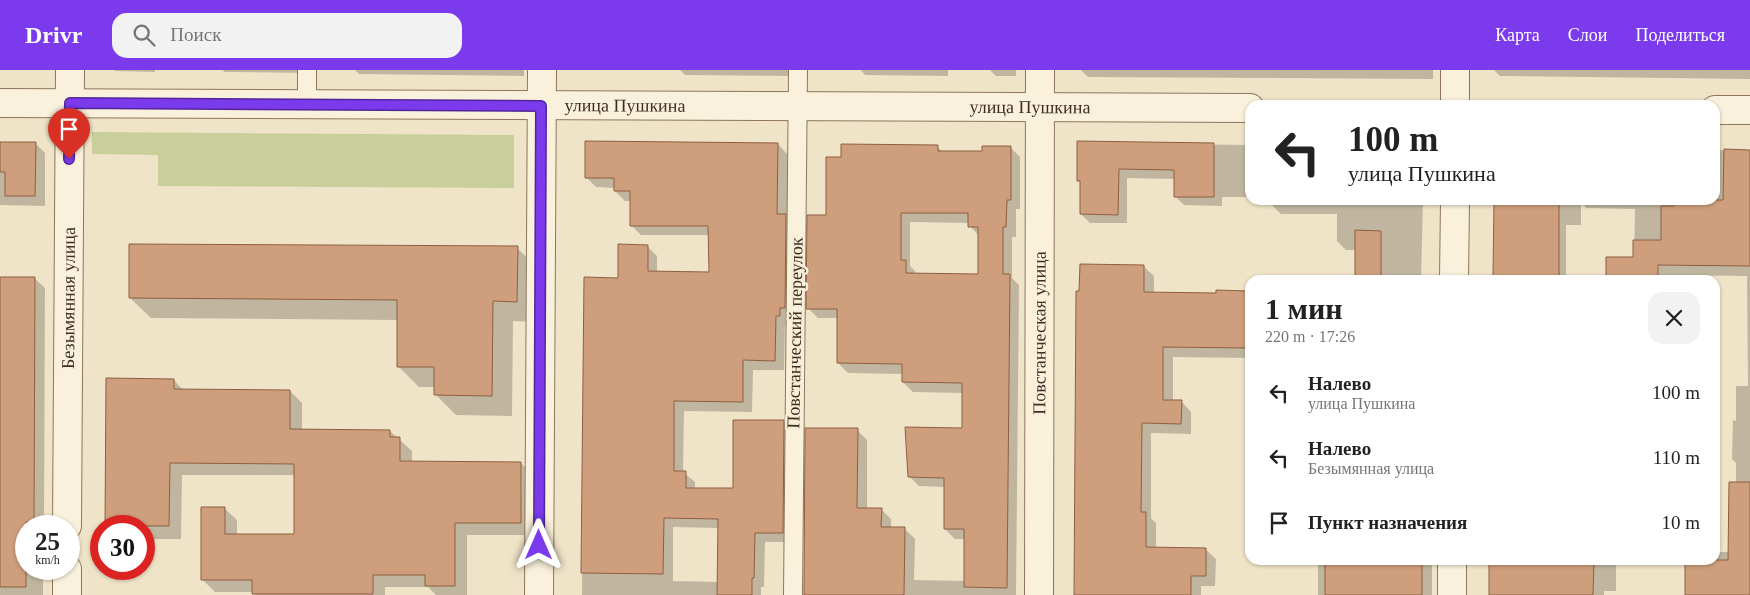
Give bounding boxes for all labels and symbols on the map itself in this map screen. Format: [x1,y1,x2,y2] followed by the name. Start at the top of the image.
[565,95,685,116] street label: улица Пушкина
[970,97,1090,117] street label: улица Пушкина
[48,108,90,159] pin
[58,227,79,369] street label: Безымянная улица
[783,237,807,429] street label: Повстанческий переулок
[1029,251,1050,415] street label: Повстанческая улица
[90,515,155,580] speed limit sign: 30
[512,518,564,570] position arrow

